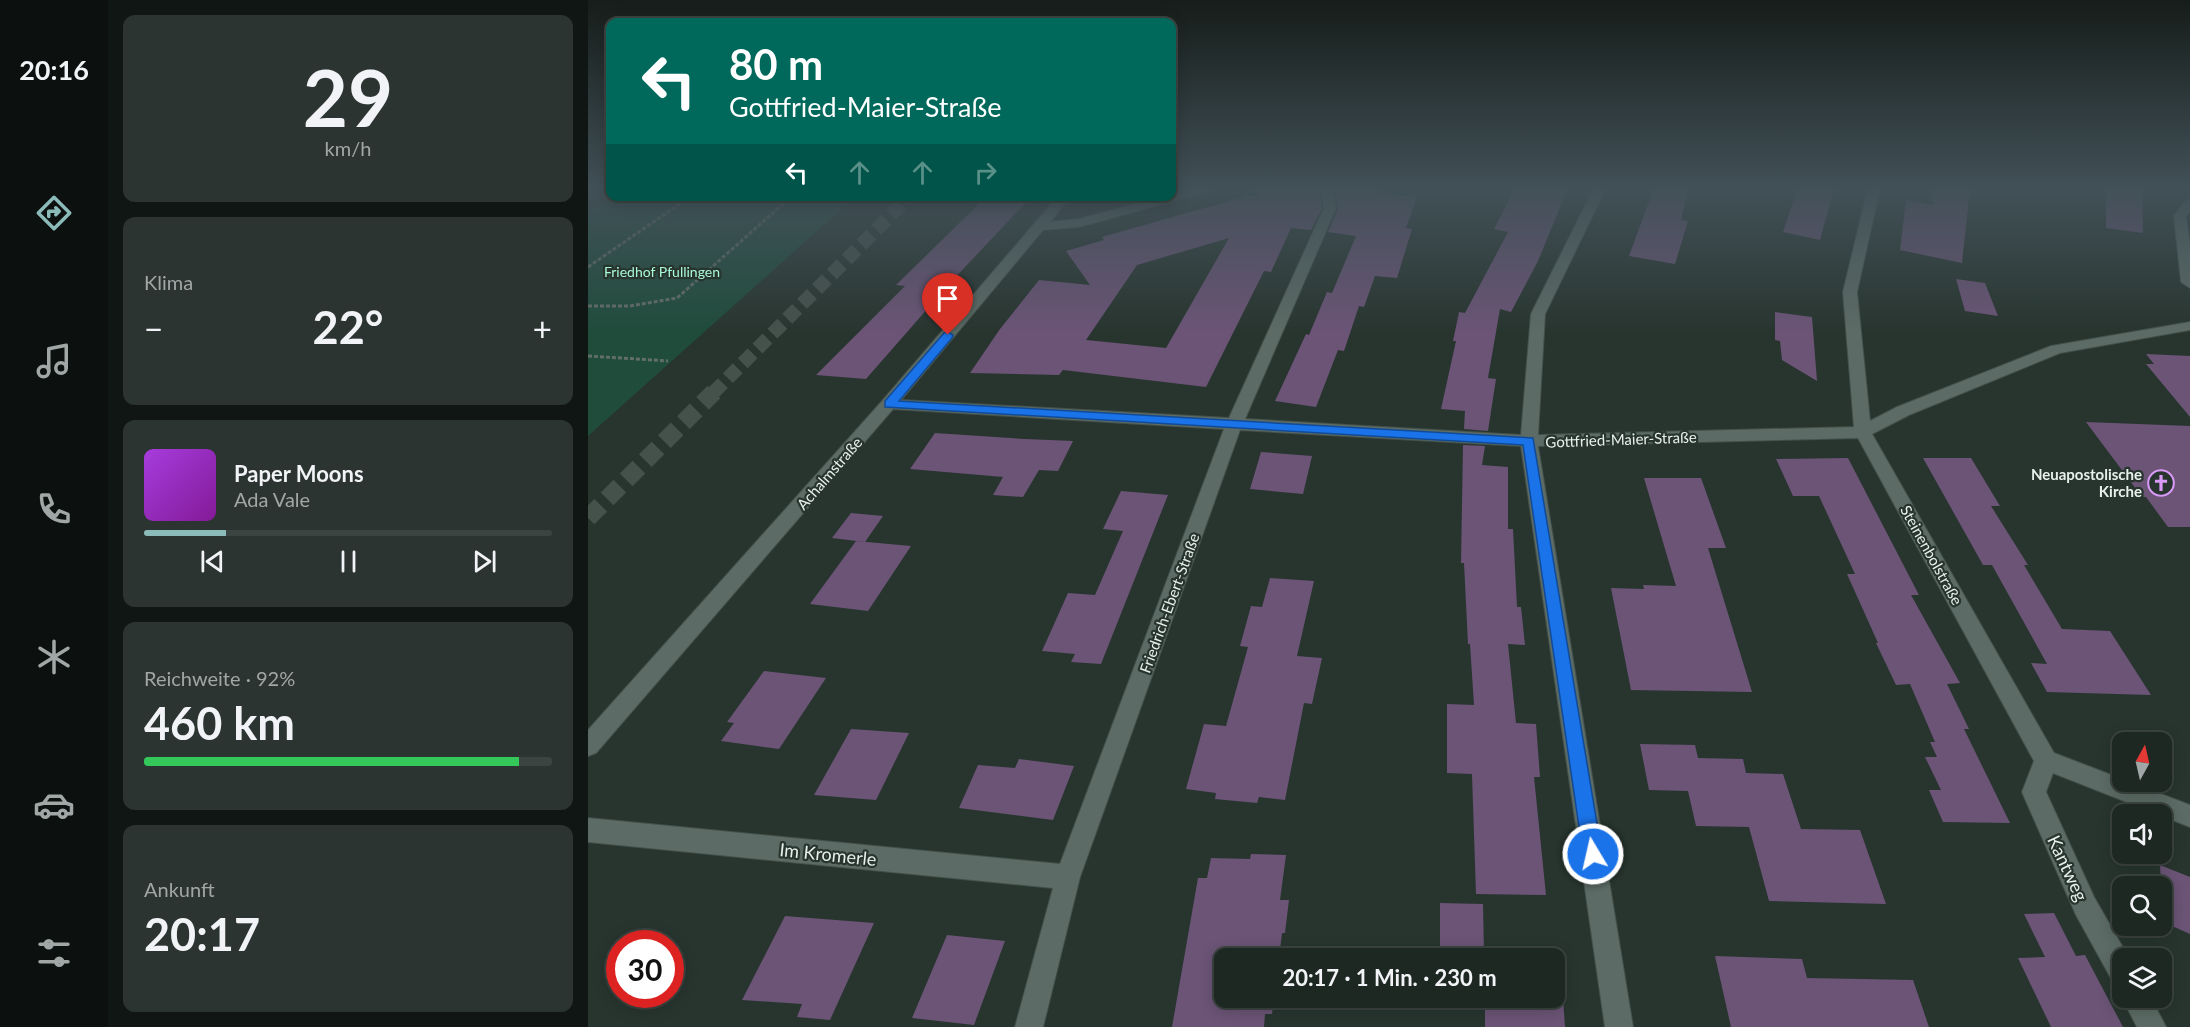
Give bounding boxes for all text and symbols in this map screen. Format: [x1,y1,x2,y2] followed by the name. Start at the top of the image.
[729,39,823,89] text: 80 m
[630,42,708,120] icon: left
[303,50,393,144] text: 29
[19,53,89,86] text: 20:16
[729,90,1001,123] text: Gottfried-Maier-Straße
[325,136,371,160] text: km/h
[780,156,813,189] icon: left
[843,156,876,189] icon: ahead
[906,156,939,189] icon: ahead
[969,156,1002,189] icon: right
[33,192,75,234] icon: directions
[604,263,720,280] park label: Friedhof Pfullingen
[144,270,193,294] text: Klima
[922,273,973,335] pin
[931,282,964,315] icon: arrive
[313,300,383,354] text: 22°
[144,308,163,348] text: −
[533,308,552,348] text: +
[33,340,75,382] icon: music
[1545,427,1697,451] street label: Gottfried-Maier-Straße
[793,433,865,513] street label: Achalmstraße
[234,460,364,487] text: Paper Moons
[2031,465,2142,500] place label: Neuapostolische Kirche
[2146,468,2176,498] church icon: Neuapostolische Kirche
[234,487,310,511] text: Ada Vale
[33,488,75,530] icon: phone
[1897,502,1967,608] street label: Steinenbolstraße
[1135,531,1203,675] street label: Friedrich-Ebert-Straße
[196,545,229,578] icon: previous
[332,545,365,578] icon: pause
[468,545,501,578] icon: next
[33,636,75,678] icon: climate
[144,666,295,690] text: Reichweite · 92%
[144,696,295,750] text: 460 km
[2112,732,2172,792] north arrow
[2112,732,2172,1008] map controls
[33,784,75,826] icon: car
[2112,804,2172,864] button: sound
[1561,822,1625,886] position arrow
[2043,832,2093,904] street label: Kantweg
[778,838,878,870] street label: Im Kromerle
[2112,876,2172,936] button: search
[144,877,215,901] text: Ankunft
[144,907,260,961] text: 20:17
[606,930,684,1008] speed limit sign: 30
[33,932,75,974] icon: filters
[2112,948,2172,1008] button: layers
[1282,964,1497,991] text: 20:17 · 1 Min. · 230 m

